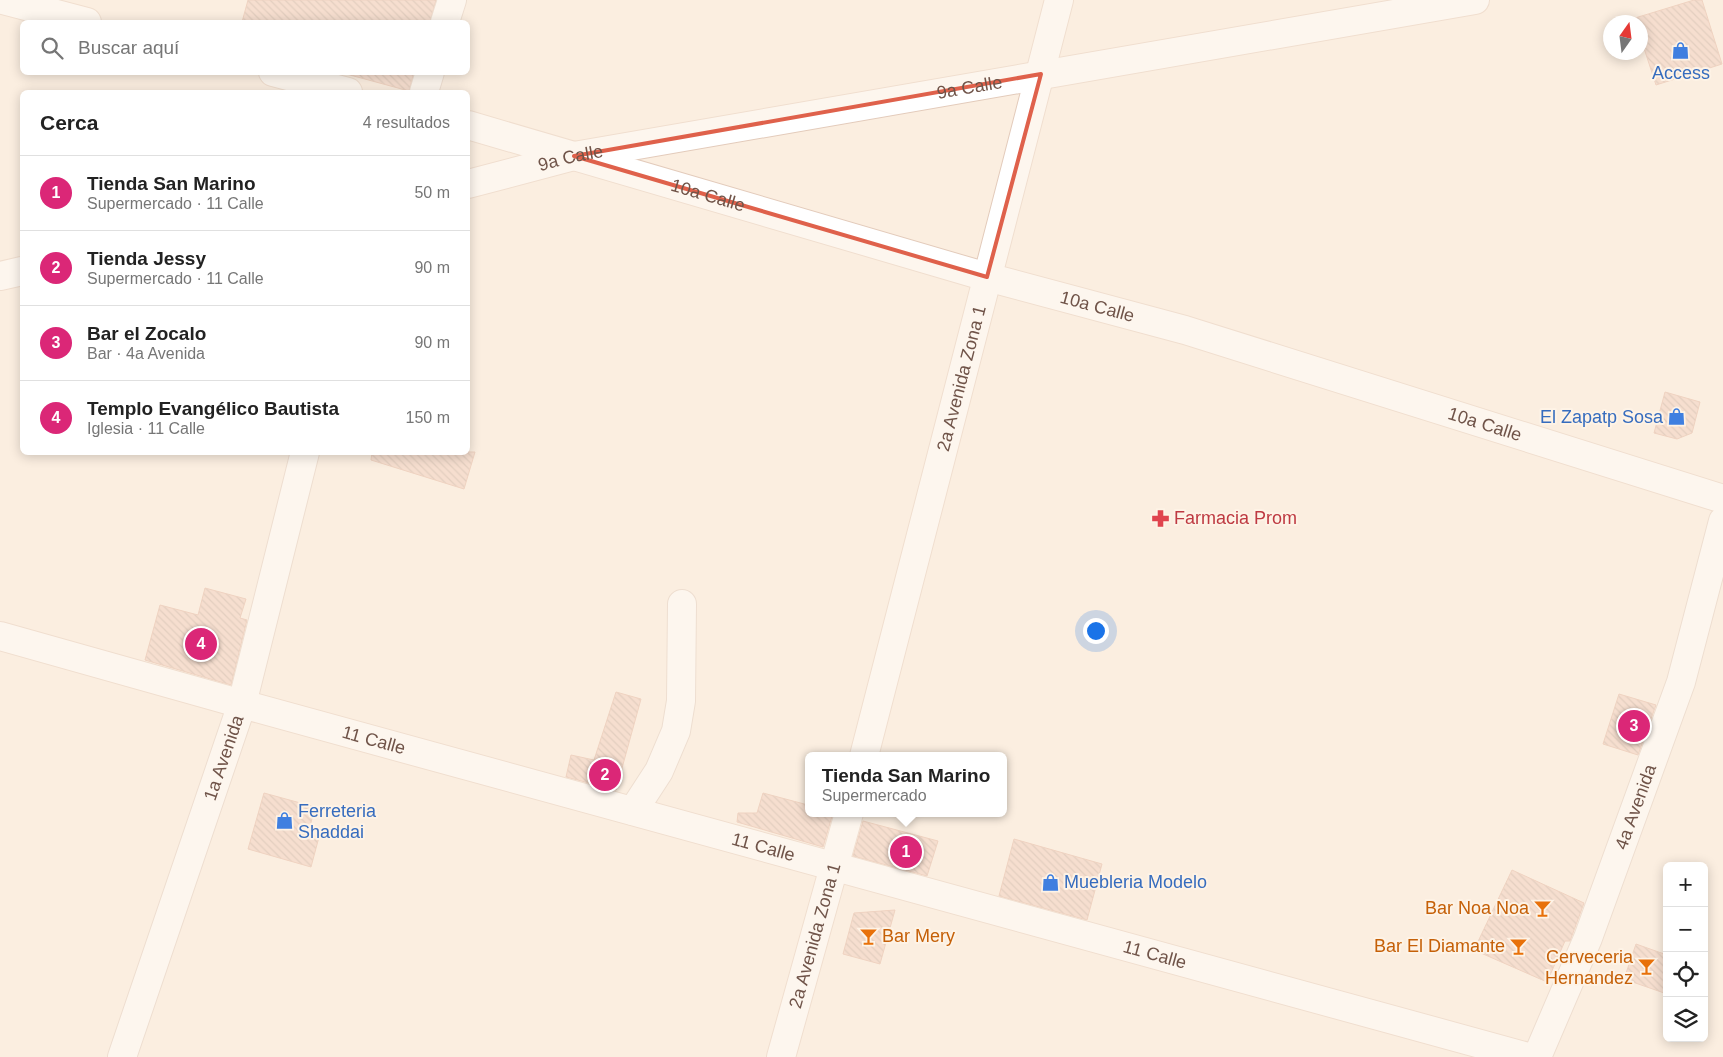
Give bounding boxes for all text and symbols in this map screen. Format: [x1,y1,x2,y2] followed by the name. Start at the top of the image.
[1603,15,1648,60] north arrow
[20,20,470,75] search box
[38,34,66,62] icon: search
[78,37,179,58] text: Buscar aquí
[1671,40,1691,60] shop icon: Access
[1652,63,1710,83] place label: Access
[935,72,1004,103] street label: 9a Calle
[40,111,98,134] text: Cerca
[363,114,450,131] text: 4 resultados
[536,141,605,175] street label: 9a Calle
[87,173,256,194] text: Tienda San Marino
[669,175,747,216] street label: 10a Calle
[52,184,60,201] text: 1
[414,184,450,201] text: 50 m
[87,195,264,212] text: Supermercado · 11 Calle
[87,248,206,269] text: Tienda Jessy
[52,259,60,276] text: 2
[414,259,450,276] text: 90 m
[87,270,264,287] text: Supermercado · 11 Calle
[1058,287,1137,326] street label: 10a Calle
[933,303,990,453] street label: 2a Avenida Zona 1
[87,323,206,344] text: Bar el Zocalo
[52,334,60,351] text: 3
[414,334,450,351] text: 90 m
[87,345,205,362] text: Bar · 4a Avenida
[87,398,339,419] text: Templo Evangélico Bautista
[1445,403,1524,445] street label: 10a Calle
[1540,407,1664,427] place label: El Zapatp Sosa
[1667,407,1687,427] shop icon: El Zapatp Sosa
[52,409,60,426] text: 4
[406,409,450,426] text: 150 m
[87,420,205,437] text: Iglesia · 11 Calle
[1150,508,1170,528] pharmacy icon: Farmacia Prom
[1174,508,1297,528] place label: Farmacia Prom
[1083,618,1109,644] your location
[185,625,217,663] pin: 4
[1618,707,1650,745] pin: 3
[200,712,248,803] street label: 1a Avenida
[340,722,408,758] street label: 11 Calle
[805,752,1007,817] popup
[589,756,621,794] pin: 2
[1611,761,1661,852] street label: 4a Avenida
[822,765,990,786] text: Tienda San Marino
[822,787,927,804] text: Supermercado
[298,801,377,842] place label: Ferreteria Shaddai
[274,811,294,831] shop icon: Ferreteria Shaddai
[729,829,797,865] street label: 11 Calle
[890,833,922,871] pin: 1
[785,861,845,1011] street label: 2a Avenida Zona 1
[1663,862,1708,1042] map controls
[1663,862,1708,907] button: +
[1040,872,1060,892] shop icon: Muebleria Modelo
[1064,872,1207,892] place label: Muebleria Modelo
[1425,898,1530,918] place label: Bar Noa Noa
[1533,898,1553,918] bar icon: Bar Noa Noa
[1663,907,1708,952] button: −
[858,926,878,946] bar icon: Bar Mery
[882,926,955,946] place label: Bar Mery
[1121,936,1189,973] street label: 11 Calle
[1374,936,1505,956] place label: Bar El Diamante
[1509,936,1529,956] bar icon: Bar El Diamante
[1545,947,1634,988] place label: Cerveceria Hernandez
[1663,952,1708,997] button: locate
[1637,957,1657,977] bar icon: Cerveceria Hernandez
[1663,997,1708,1042] button: layers

